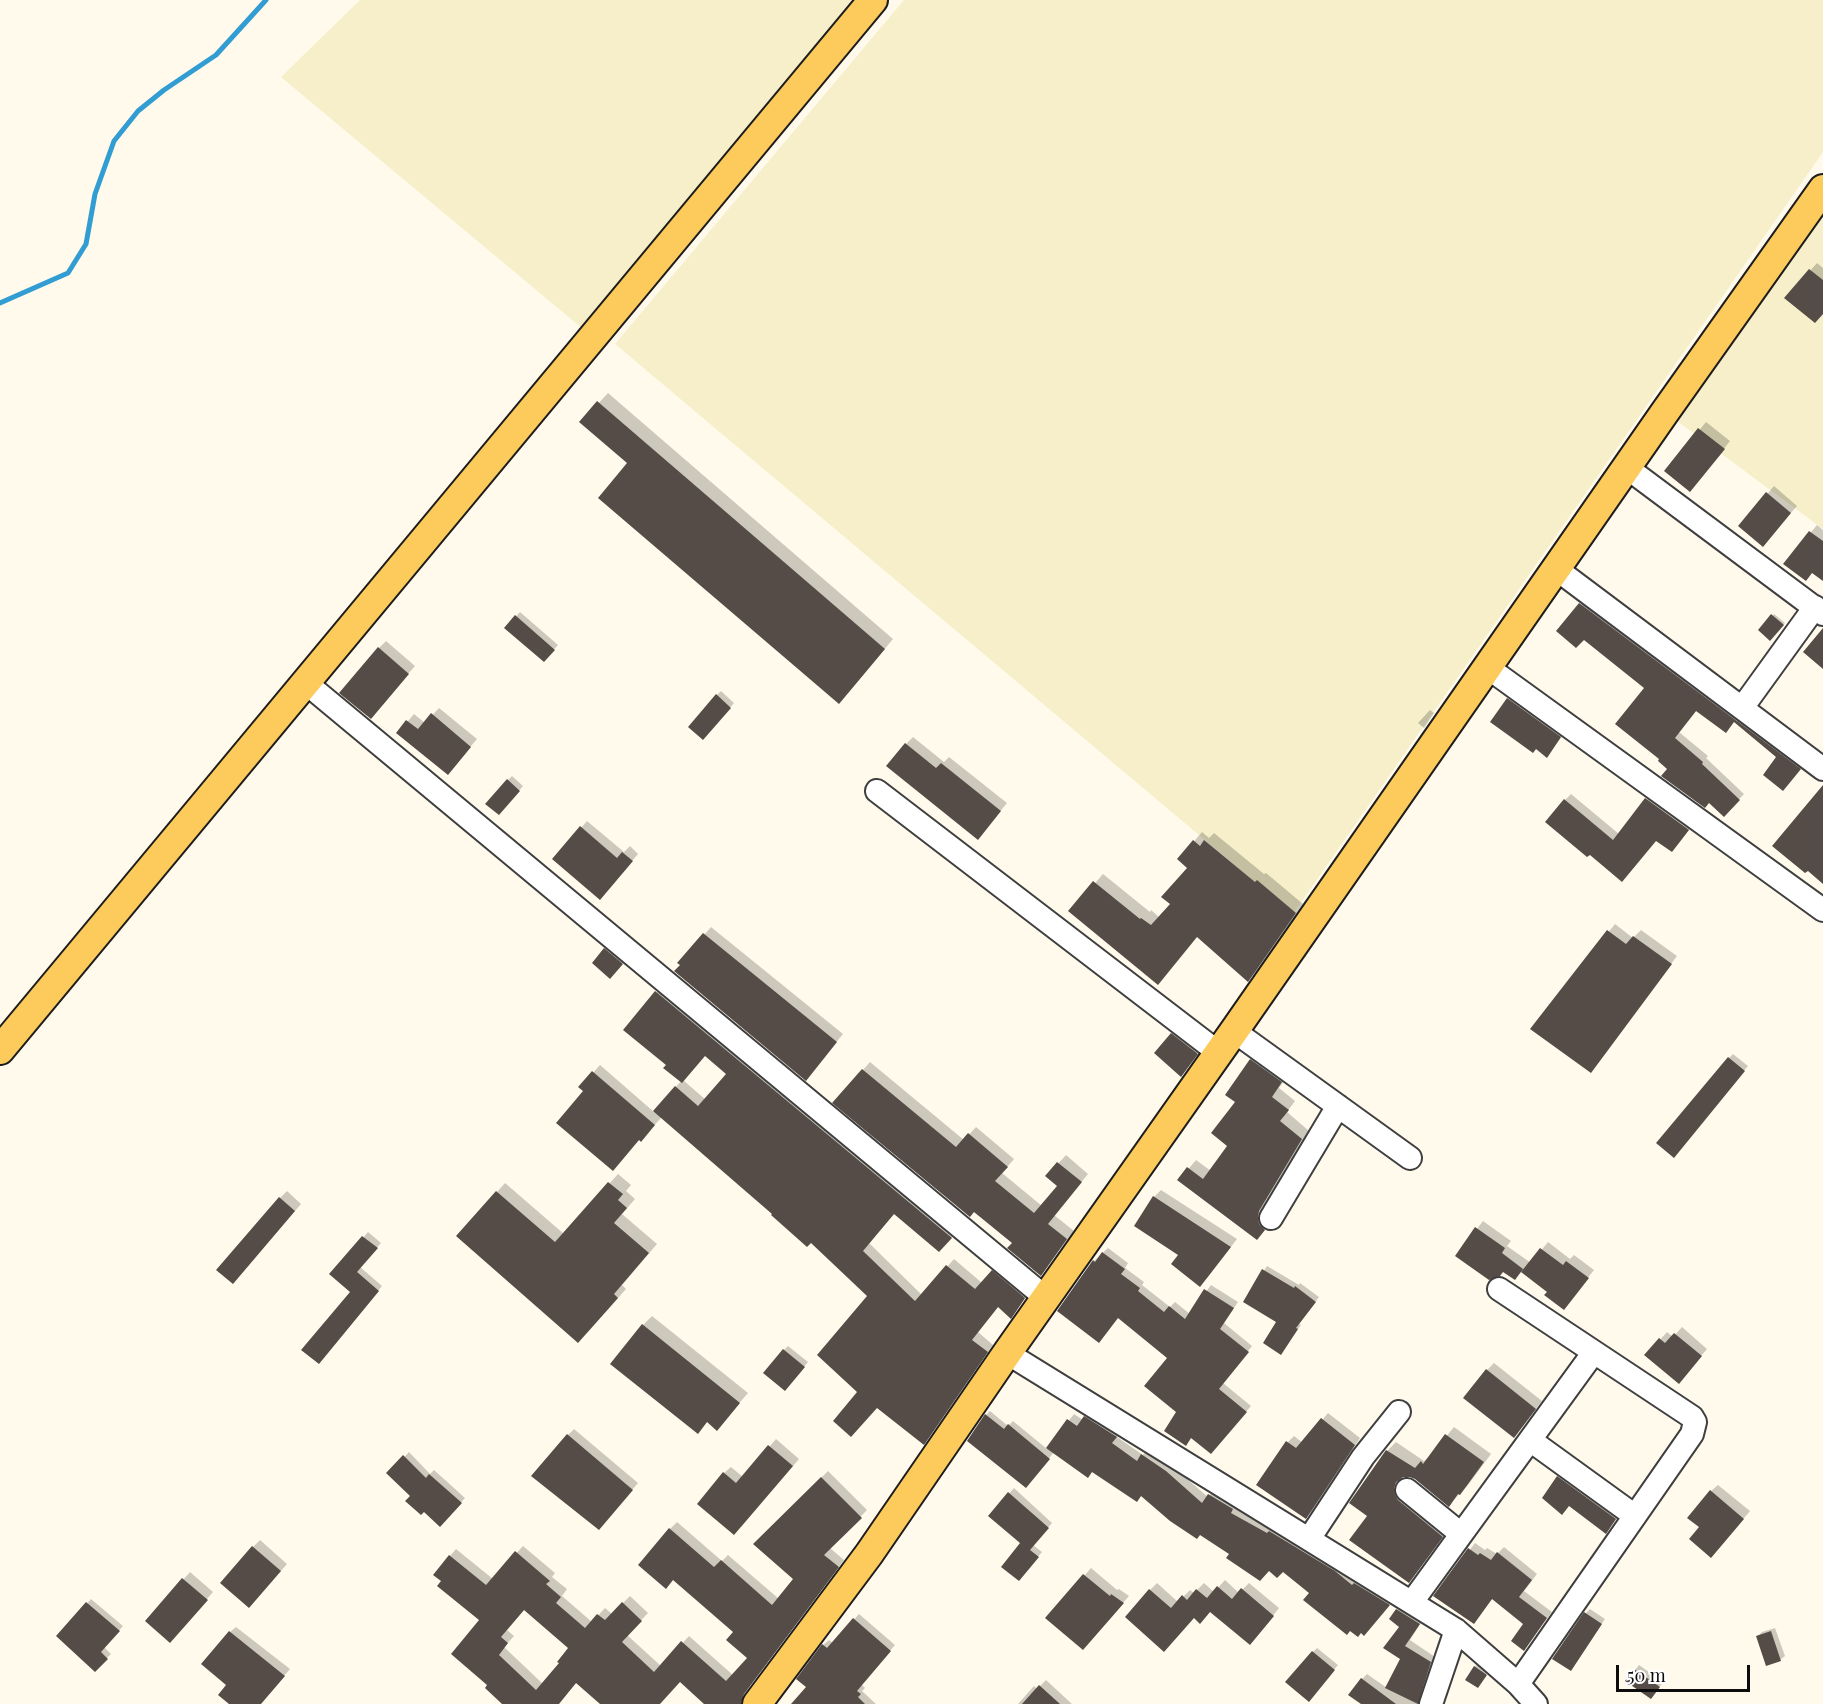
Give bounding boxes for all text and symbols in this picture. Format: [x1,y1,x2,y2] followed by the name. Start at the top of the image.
[1619,1653,1752,1691] scale bar
[1627,1663,1666,1687] text: 50 m

